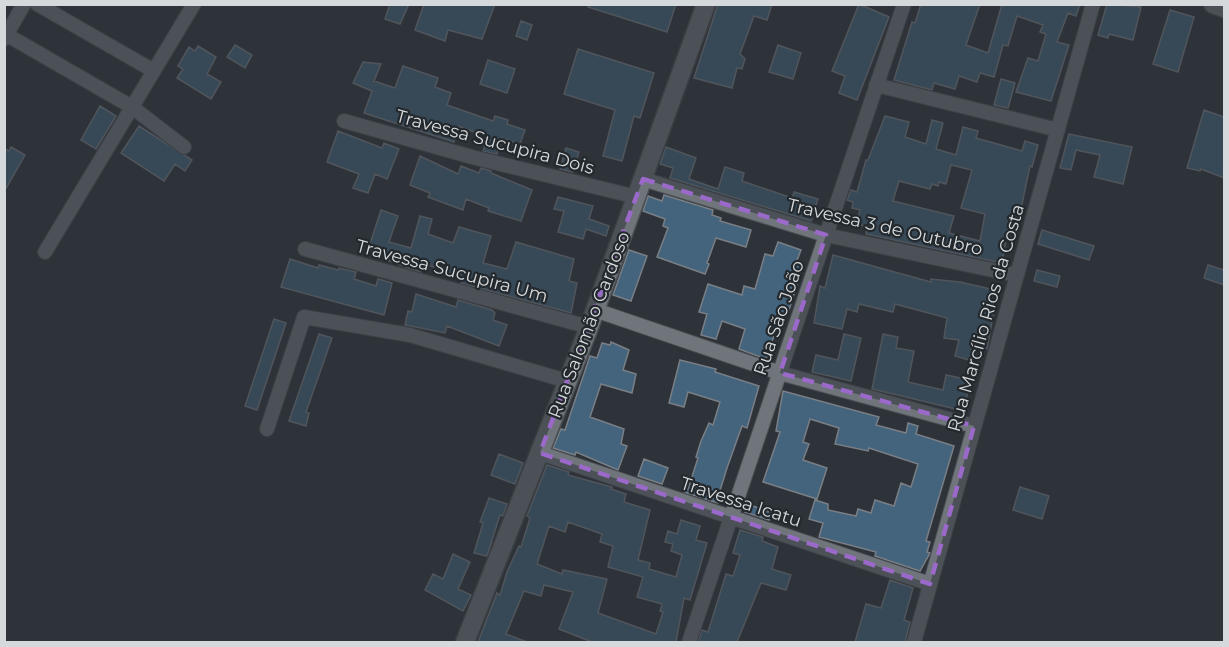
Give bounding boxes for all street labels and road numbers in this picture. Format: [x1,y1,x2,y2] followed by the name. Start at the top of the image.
[393,105,597,179] street label: Travessa Sucupira Dois
[785,194,985,260] street label: Travessa 3 de Outubro
[943,202,1029,434] street label: Rua Marcílio Rios da Costa
[543,229,635,421] street label: Rua Salomão Cardoso
[354,235,550,307] street label: Travessa Sucupira Um
[749,258,809,378] street label: Rua São João
[678,472,804,532] street label: Travessa Icatu

